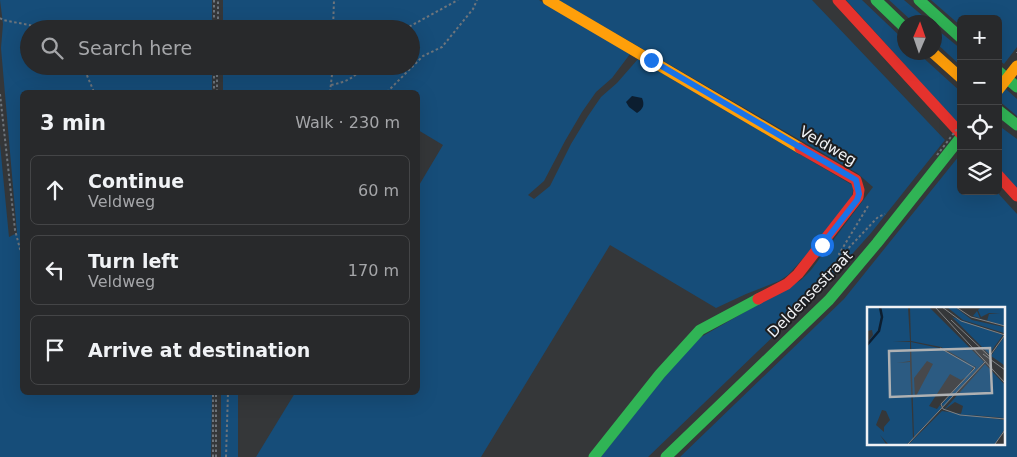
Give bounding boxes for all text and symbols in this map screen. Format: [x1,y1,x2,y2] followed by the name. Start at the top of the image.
[897,15,942,60] north arrow
[957,15,1002,195] map controls
[957,15,1002,60] button: +
[20,20,420,75] search box
[38,34,66,62] icon: search
[78,37,192,59] text: Search here
[640,49,663,72] route end
[957,60,1002,105] button: −
[957,105,1002,150] button: locate
[40,111,106,135] text: 3 min
[295,113,400,132] text: Walk · 230 m
[796,122,860,170] street label: Veldweg
[957,150,1002,195] button: layers
[88,170,184,192] text: Continue
[41,176,69,204] icon: ahead
[358,181,399,200] text: 60 m
[88,192,155,211] text: Veldweg
[811,234,834,257] route start
[764,247,856,341] street label: Deldensestraat
[88,250,179,272] text: Turn left
[41,256,69,284] icon: left
[348,261,399,280] text: 170 m
[88,272,155,291] text: Veldweg
[867,307,1004,444] inset map
[41,336,69,364] icon: arrive
[88,339,310,361] text: Arrive at destination

